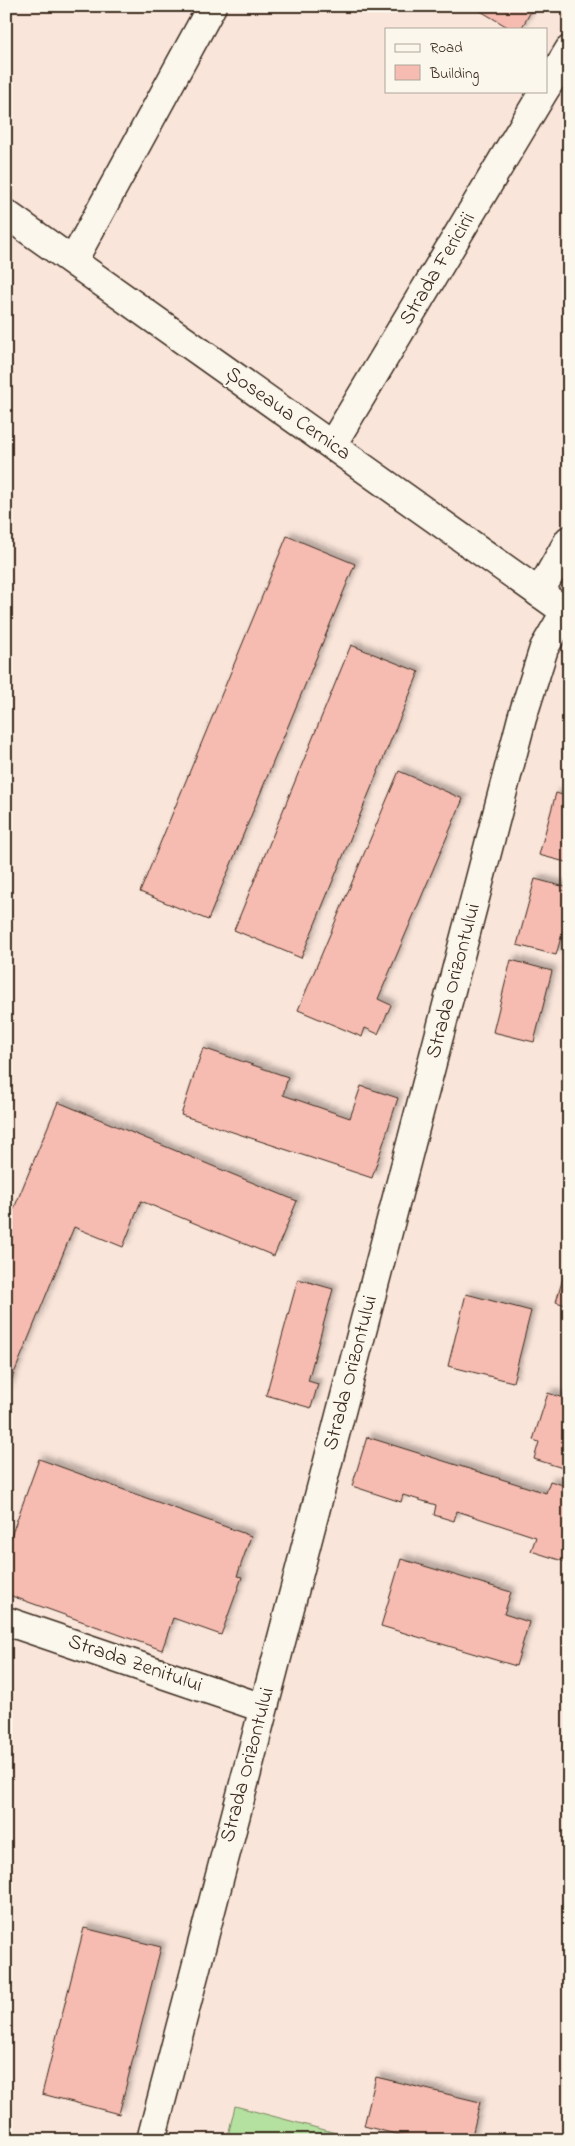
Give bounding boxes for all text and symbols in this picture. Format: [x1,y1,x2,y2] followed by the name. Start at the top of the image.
[385,28,548,92] legend
[430,37,463,59] text: Road
[429,63,479,86] text: Building
[392,207,484,331] street label: Strada Fericirii
[219,360,357,468] street label: Șoseaua Cernica
[419,900,489,1062] street label: Strada Orizontului
[316,1292,386,1454] street label: Strada Orizontului
[64,1627,206,1701] street label: Strada Zenitului
[213,1684,283,1846] street label: Strada Orizontului

